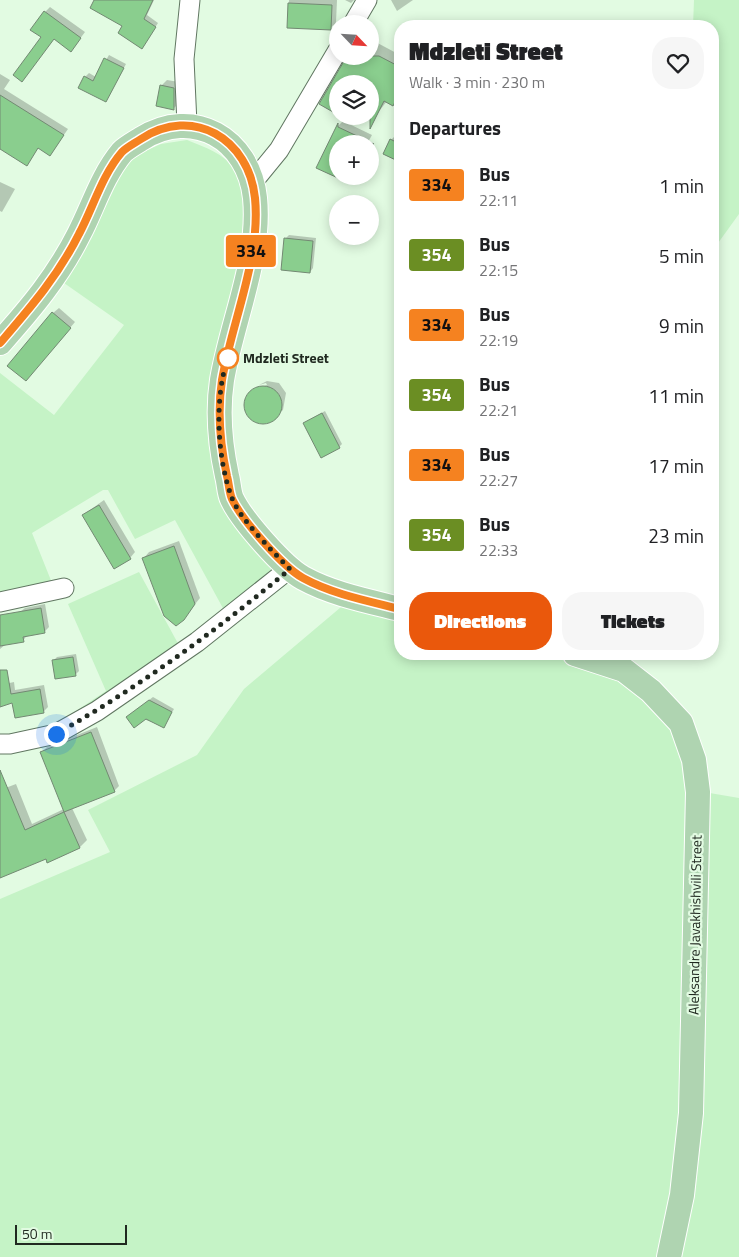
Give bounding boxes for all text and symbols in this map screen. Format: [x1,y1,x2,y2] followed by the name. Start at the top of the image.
[329,15,379,65] north arrow
[329,15,379,245] map controls
[409,33,563,69] text: Mdzleti Street
[652,37,704,89] button: heart
[409,70,545,94] text: Walk · 3 min · 230 m
[329,75,379,125] button: layers
[409,113,501,142] text: Departures
[329,135,379,185] button: +
[479,159,510,188] text: Bus
[421,171,452,198] text: 334
[659,171,704,200] text: 1 min
[479,188,518,212] text: 22:11
[329,195,379,245] button: −
[479,229,510,258] text: Bus
[222,235,280,267] line badge: 334
[236,237,266,264] text: 334
[421,241,452,268] text: 354
[659,241,704,270] text: 5 min
[479,258,518,282] text: 22:15
[479,299,510,328] text: Bus
[421,311,452,338] text: 334
[659,311,704,340] text: 9 min
[479,328,518,352] text: 22:19
[217,347,239,369] marker: Mdzleti Street
[243,347,329,368] place label: Mdzleti Street
[479,369,510,398] text: Bus
[421,381,452,408] text: 354
[648,381,704,410] text: 11 min
[479,398,518,422] text: 22:21
[479,439,510,468] text: Bus
[421,451,452,478] text: 334
[648,451,704,480] text: 17 min
[479,468,518,492] text: 22:27
[479,509,510,538] text: Bus
[421,521,452,548] text: 354
[648,521,704,550] text: 23 min
[479,538,518,562] text: 22:33
[409,592,552,650] button: Directions
[562,592,704,650] button: Tickets
[44,722,69,747] your location
[682,835,707,1015] street label: Aleksandre Javakhishvili Street
[15,1222,128,1245] scale bar
[22,1223,52,1244] text: 50 m

